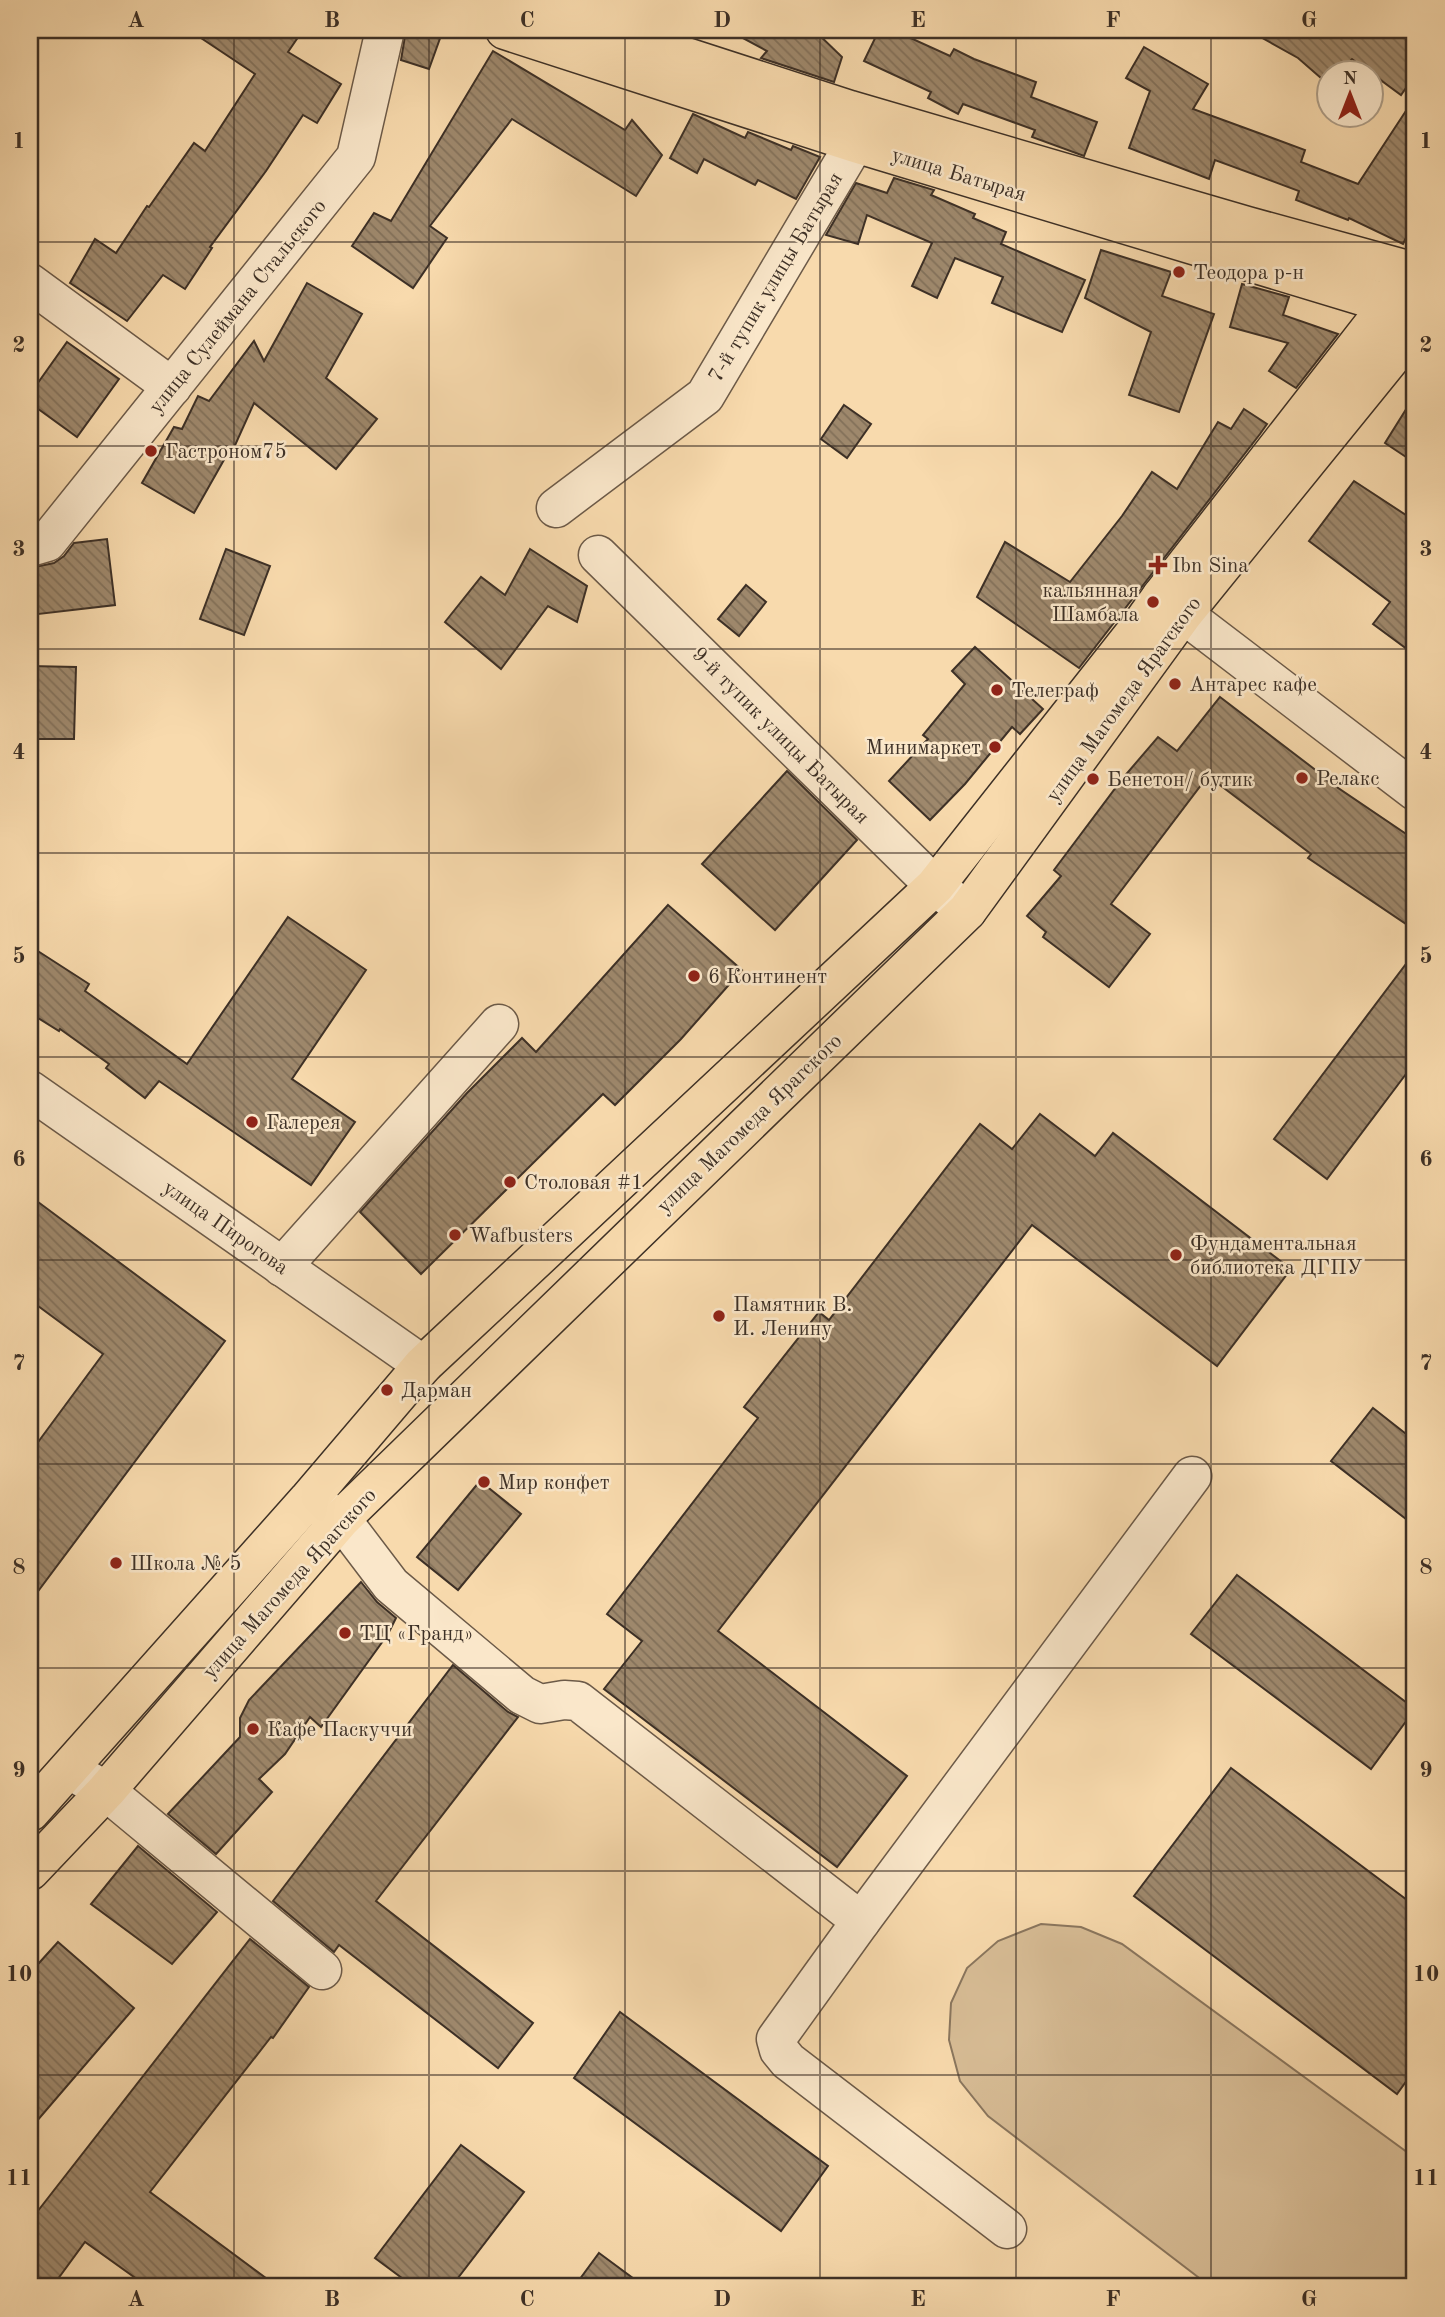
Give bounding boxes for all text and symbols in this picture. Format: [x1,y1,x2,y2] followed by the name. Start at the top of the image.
[127,9,145,32] text: A
[324,9,340,32] text: B
[519,9,535,32] text: C
[713,9,731,32] text: D
[910,9,926,32] text: E
[1105,9,1121,32] text: F
[1301,9,1317,32] text: G
[1316,60,1386,130] north arrow
[1343,70,1358,89] text: N
[12,130,26,153] text: 1
[1419,130,1433,153] text: 1
[889,145,1028,206] street label: улица Батырая
[705,169,847,386] street label: 7-й тупик улицы Батырая
[145,196,331,418] street label: улица Сулеймана Стальского
[1193,263,1304,284] place label: Теодора р-н
[1171,264,1187,280] marker: Теодора р-н
[12,334,26,357] text: 2
[1419,334,1433,357] text: 2
[165,442,287,463] place label: Гастроном75
[143,443,159,459] marker: Гастроном75
[12,538,26,561] text: 3
[1419,538,1433,561] text: 3
[1172,556,1249,577] place label: Ibn Sina
[1150,557,1166,573] marker: Ibn Sina
[1042,581,1139,626] place label: кальянная Шамбала
[1043,593,1206,806] street label: улица Магомеда Ярагского
[1145,594,1161,610] marker: кальянная Шамбала
[687,644,872,829] street label: 9-й тупик улицы Батырая
[1189,675,1317,696] place label: Антарес кафе
[1167,676,1183,692] marker: Антарес кафе
[1011,681,1099,702] place label: Телеграф
[989,682,1005,698] marker: Телеграф
[866,738,981,759] place label: Минимаркет
[987,739,1003,755] marker: Минимаркет
[12,741,26,764] text: 4
[1419,741,1433,764] text: 4
[1316,769,1379,790] place label: Релакс
[1107,770,1254,791] place label: Бенетон/ бутик
[1294,770,1310,786] marker: Релакс
[1085,771,1101,787] marker: Бенетон/ бутик
[12,945,26,968] text: 5
[1419,945,1433,968] text: 5
[708,967,827,988] place label: 6 Континент
[686,968,702,984] marker: 6 Континент
[654,1030,847,1218] street label: улица Магомеда Ярагского
[266,1113,341,1134] place label: Галерея
[244,1114,260,1130] marker: Галерея
[12,1148,26,1171] text: 6
[1419,1148,1433,1171] text: 6
[524,1173,643,1194] place label: Столовая #1
[502,1174,518,1190] marker: Столовая #1
[159,1177,292,1279] street label: улица Пирогова
[469,1226,573,1247] place label: Wafbusters
[447,1227,463,1243] marker: Wafbusters
[1190,1234,1363,1279] place label: Фундаментальная библиотека ДГПУ
[1168,1247,1184,1263] marker: Фундаментальная библиотека ДГПУ
[733,1295,852,1340] place label: Памятник В. И. Ленину
[711,1308,727,1324] marker: Памятник В. И. Ленину
[12,1352,26,1375] text: 7
[1419,1352,1433,1375] text: 7
[401,1381,472,1402] place label: Дарман
[379,1382,395,1398] marker: Дарман
[498,1473,610,1494] place label: Мир конфет
[476,1474,492,1490] marker: Мир конфет
[199,1485,381,1683] street label: улица Магомеда Ярагского
[130,1554,241,1575] place label: Школа № 5
[108,1555,124,1571] marker: Школа № 5
[12,1556,26,1579] text: 8
[1419,1556,1433,1579] text: 8
[359,1624,474,1645] place label: ТЦ «Гранд»
[337,1625,353,1641] marker: ТЦ «Гранд»
[267,1720,412,1741] place label: Кафе Паскуччи
[245,1721,261,1737] marker: Кафе Паскуччи
[12,1759,26,1782] text: 9
[1419,1759,1433,1782] text: 9
[6,1963,32,1986] text: 10
[1413,1963,1439,1986] text: 10
[6,2167,32,2190] text: 11
[1413,2167,1439,2190] text: 11
[127,2288,145,2311] text: A
[324,2288,340,2311] text: B
[519,2288,535,2311] text: C
[713,2288,731,2311] text: D
[910,2288,926,2311] text: E
[1105,2288,1121,2311] text: F
[1301,2288,1317,2311] text: G

